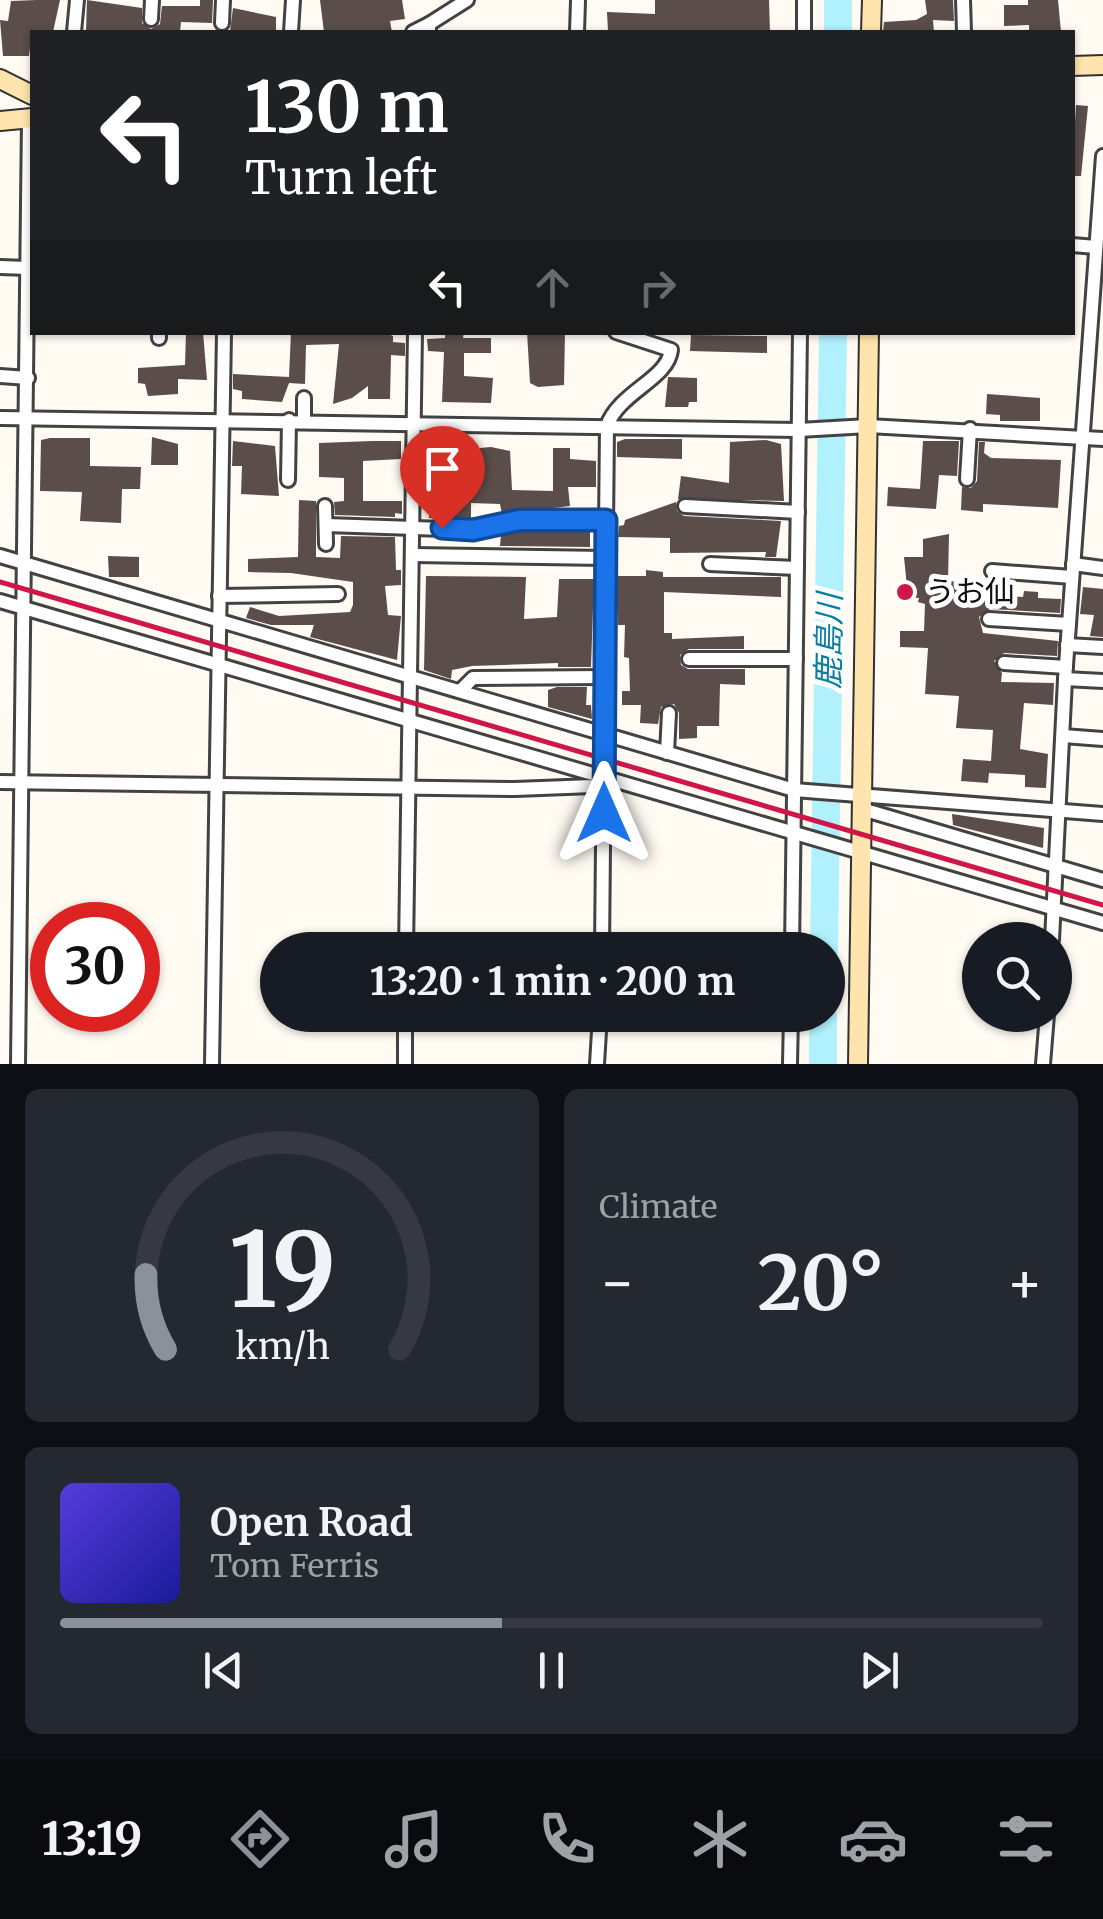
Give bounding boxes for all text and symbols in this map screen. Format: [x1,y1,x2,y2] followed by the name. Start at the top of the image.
[245,63,449,151] text: 130 m
[80,70,210,200] icon: left
[245,150,437,206] text: Turn left
[420,260,475,315] icon: left
[525,260,580,315] icon: ahead
[630,260,685,315] icon: right
[400,426,485,529] pin
[415,441,470,496] icon: arrive
[925,572,1015,610] place label: うお仙
[894,581,916,603] marker: うお仙
[808,590,850,689] water label: 鹿島川
[552,761,656,865] position arrow
[30,902,160,1032] speed limit sign: 30
[962,922,1072,1032] map controls
[962,922,1072,1032] button: search
[370,958,735,1005] text: 13:20 · 1 min · 200 m
[599,1187,717,1227] text: Climate
[228,1205,336,1335] text: 19
[757,1236,885,1330] text: 20°
[599,1248,636,1317] text: −
[1006,1248,1043,1317] text: +
[235,1324,329,1369] text: km/h
[210,1499,413,1546] text: Open Road
[210,1546,379,1586] text: Tom Ferris
[196,1643,251,1698] icon: previous
[524,1643,579,1698] icon: pause
[852,1643,907,1698] icon: next
[225,1804,295,1874] icon: directions
[379,1804,449,1874] icon: music
[532,1804,602,1874] icon: phone
[685,1804,755,1874] icon: climate
[838,1804,908,1874] icon: car
[991,1804,1061,1874] icon: filters
[42,1811,142,1867] text: 13:19

